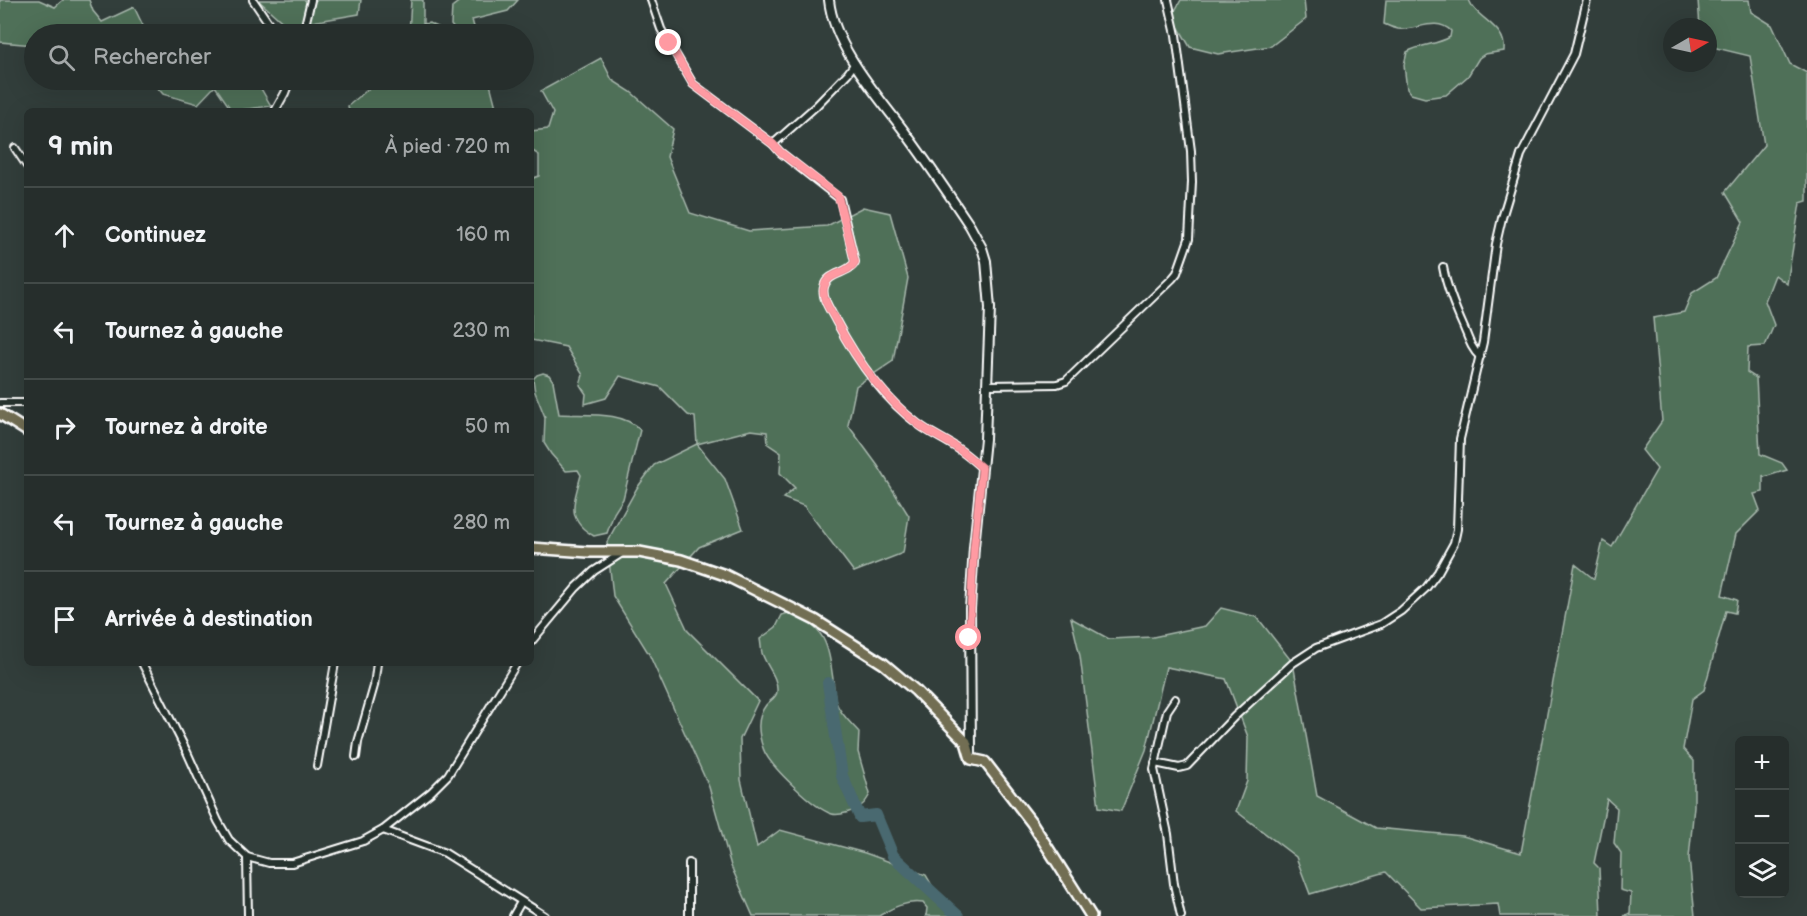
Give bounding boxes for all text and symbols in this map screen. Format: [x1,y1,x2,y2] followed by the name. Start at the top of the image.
[1663,18,1717,72] north arrow
[24,24,534,90] search box
[655,29,681,55] route end
[45,41,78,74] icon: search
[93,44,211,71] text: Rechercher
[48,132,113,163] text: 9 min
[385,135,510,159] text: À pied · 720 m
[48,219,81,252] icon: ahead
[105,222,206,249] text: Continuez
[456,223,510,247] text: 160 m
[48,315,81,348] icon: left
[105,318,283,345] text: Tournez à gauche
[453,319,510,343] text: 230 m
[48,411,81,444] icon: right
[105,414,268,441] text: Tournez à droite
[465,415,510,439] text: 50 m
[48,507,81,540] icon: left
[105,510,283,537] text: Tournez à gauche
[453,511,510,535] text: 280 m
[48,603,81,636] icon: arrive
[105,606,313,633] text: Arrivée à destination
[955,624,981,650] route start
[1735,736,1789,898] map controls
[1735,736,1789,790] button: +
[1735,790,1789,844] button: −
[1735,844,1789,898] button: layers

